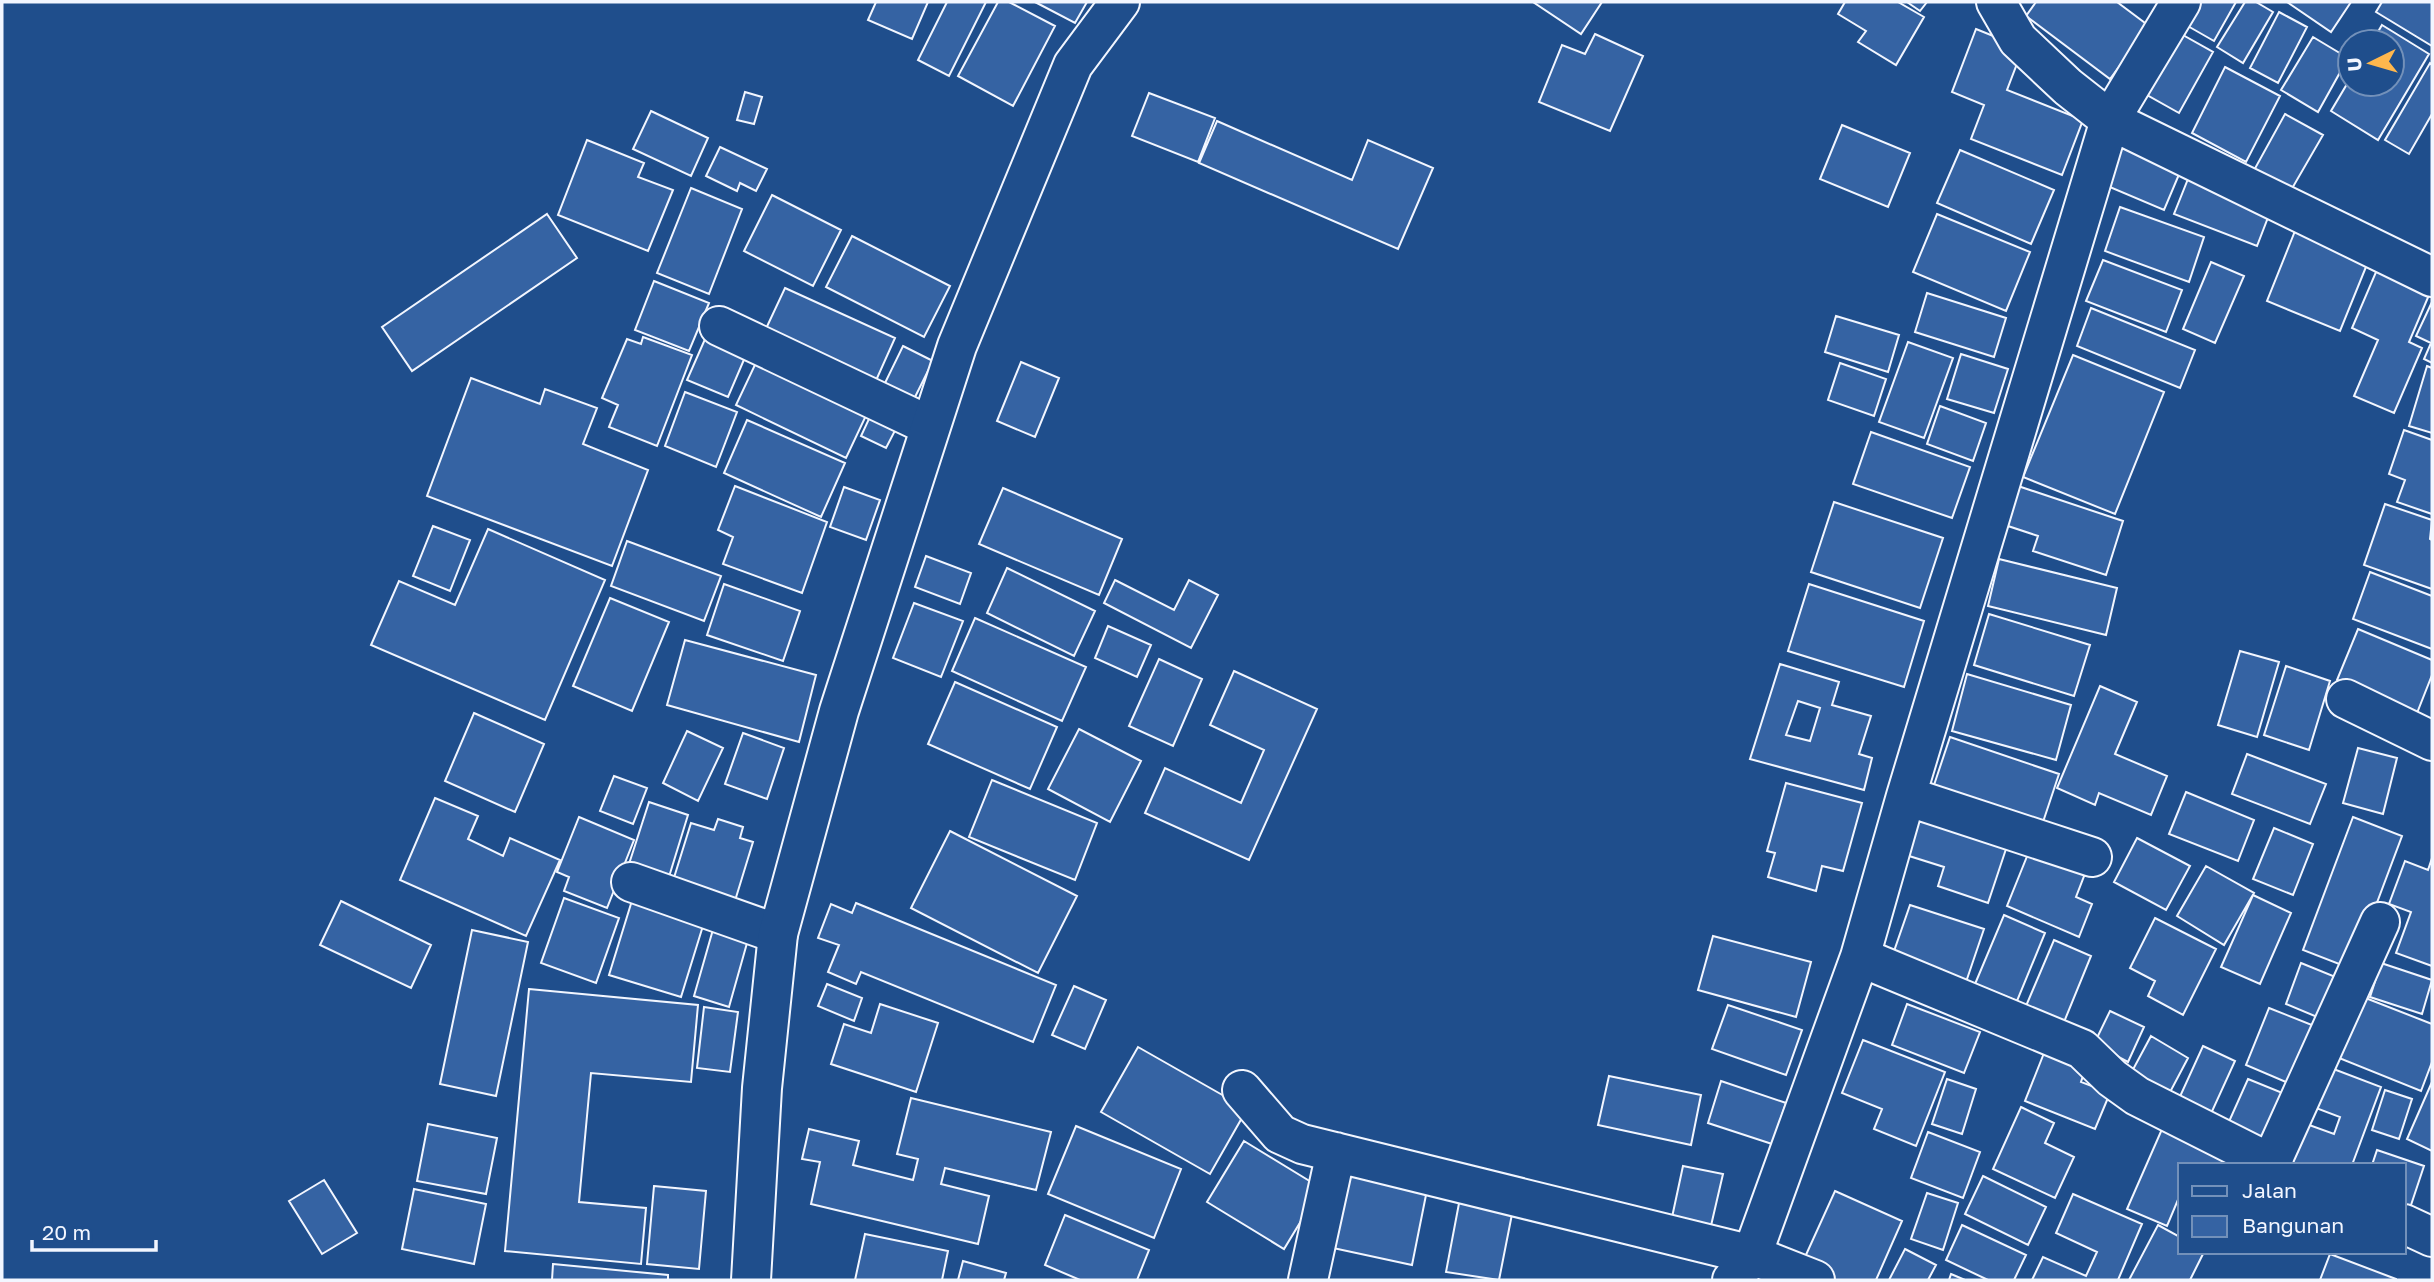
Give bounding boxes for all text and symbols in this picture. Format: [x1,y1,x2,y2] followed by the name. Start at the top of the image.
[2336,28,2406,98] north arrow
[2342,57,2366,72] text: U
[2178,1163,2406,1254] legend
[2242,1177,2297,1203] text: Jalan
[32,1208,156,1252] scale bar
[2242,1212,2344,1238] text: Bangunan
[42,1219,91,1245] text: 20 m

